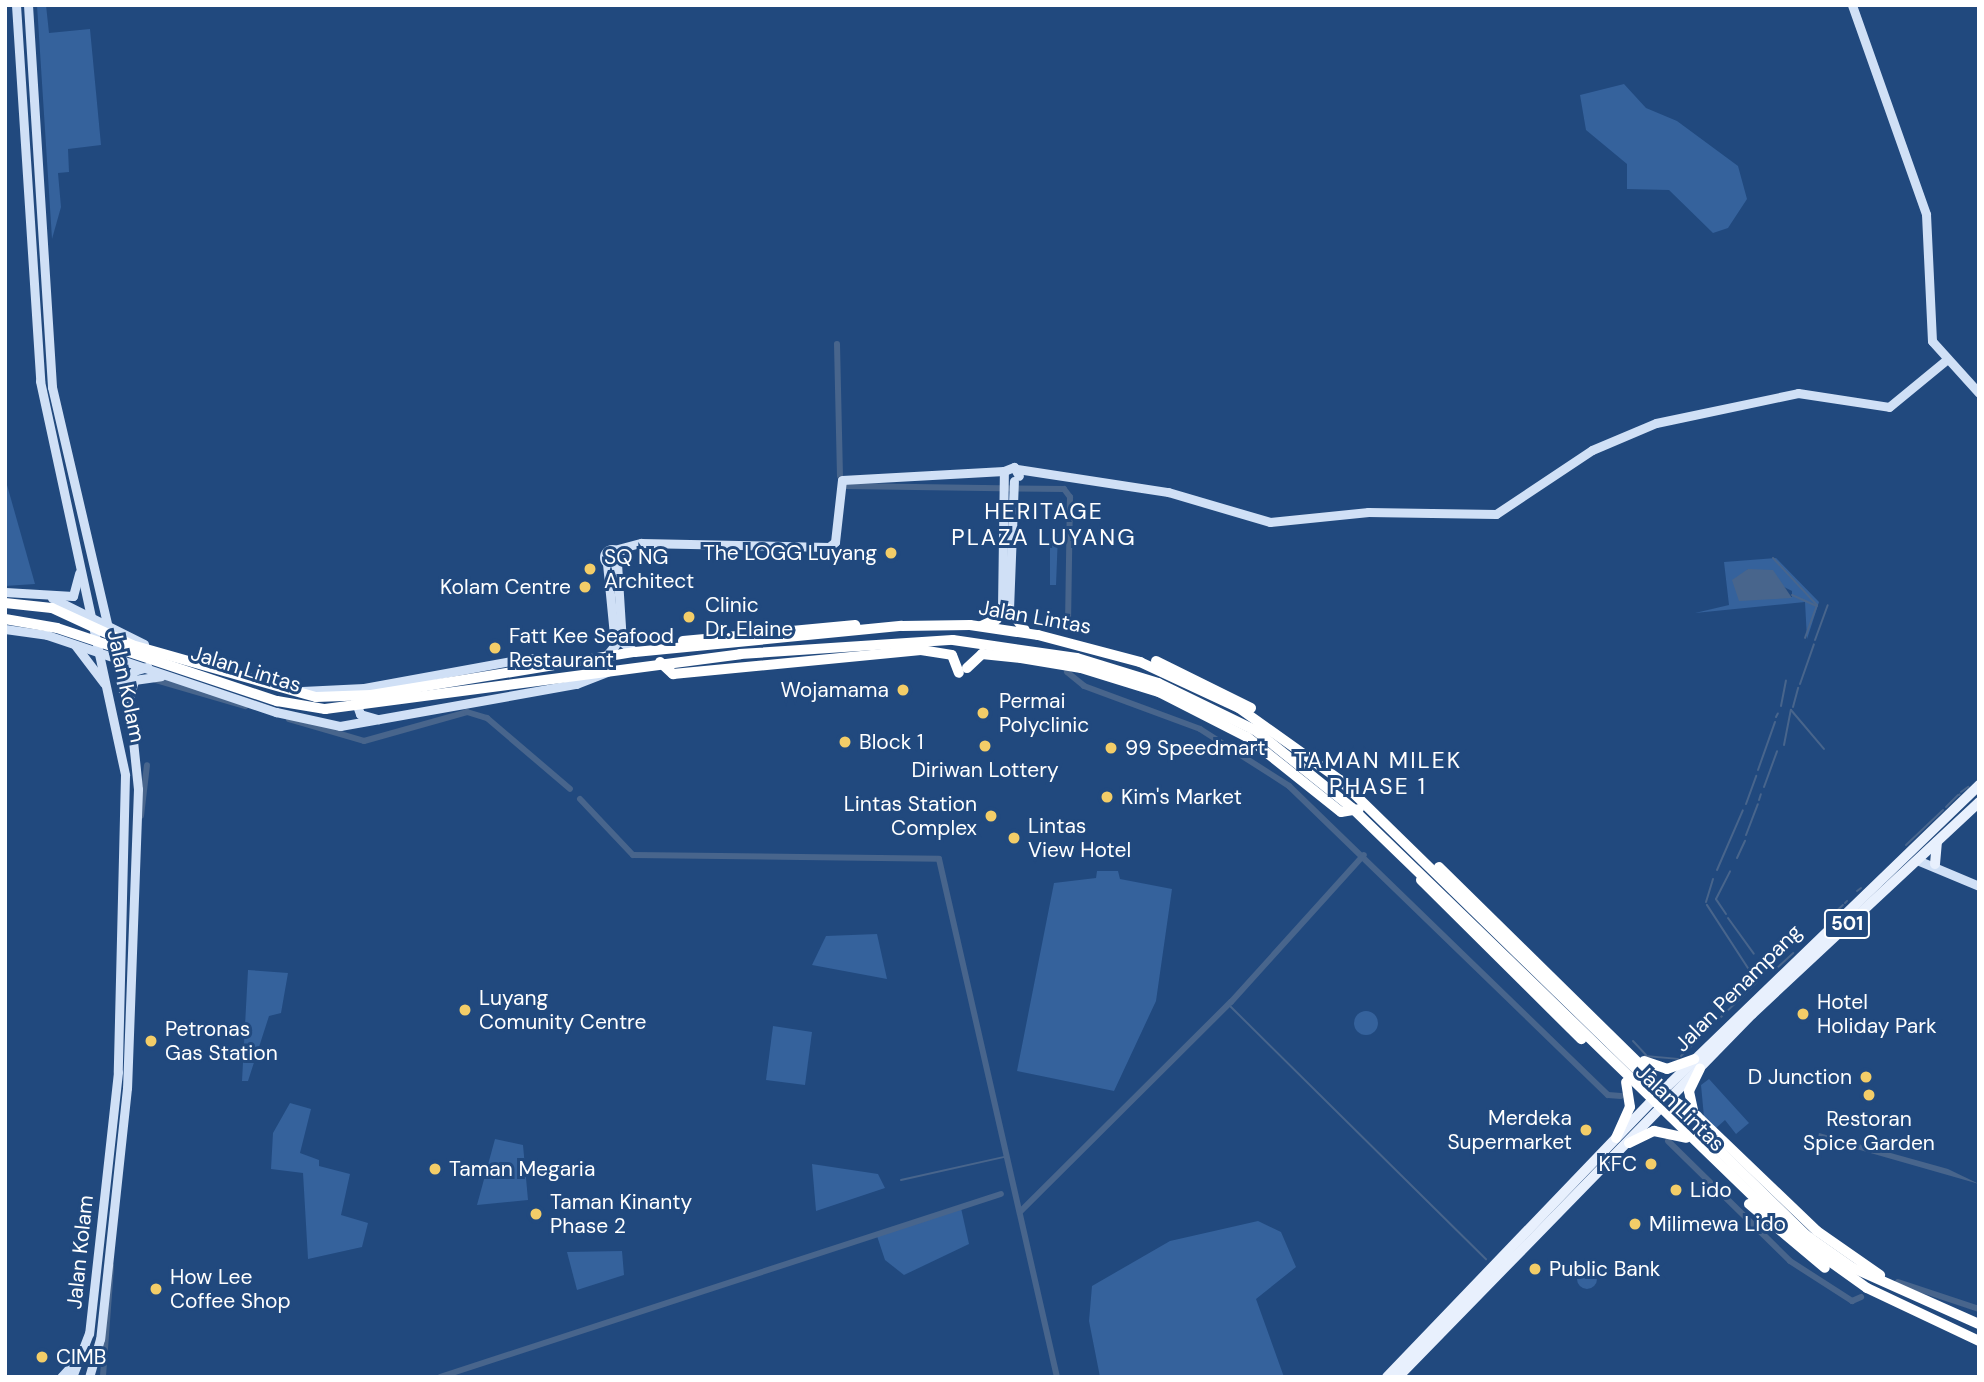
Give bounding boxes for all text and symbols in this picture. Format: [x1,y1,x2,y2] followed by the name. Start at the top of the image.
[953,497,1135,551] district label: HERITAGE PLAZA LUYANG
[703,540,877,566] place label: The LOGG Luyang
[604,544,694,594] place label: SQ NG Architect
[883,545,899,561] marker: The LOGG Luyang
[582,561,598,577] marker: SQ NG Architect
[440,574,571,600] place label: Kolam Centre
[577,579,593,595] marker: Kolam Centre
[705,592,793,642] place label: Clinic Dr. Elaine
[977,595,1093,639] street label: Jalan Lintas
[679,607,699,627] marker: Clinic Dr. Elaine
[509,623,674,673] place label: Fatt Kee Seafood Restaurant
[102,627,150,745] street label: Jalan Kolam
[188,640,304,698] street label: Jalan Lintas
[487,640,503,656] marker: Fatt Kee Seafood Restaurant
[780,677,889,703] place label: Wojamama
[895,682,911,698] marker: Wojamama
[999,688,1089,738] place label: Permai Polyclinic
[973,703,993,723] marker: Permai Polyclinic
[859,729,924,755] place label: Block 1
[837,734,853,750] marker: Block 1
[1125,735,1265,761] place label: 99 Speedmart
[977,738,993,754] marker: Diriwan Lottery
[1103,740,1119,756] marker: 99 Speedmart
[1295,746,1461,800] district label: TAMAN MILEK PHASE 1
[911,757,1059,783] place label: Diriwan Lottery
[1121,784,1242,810] place label: Kim's Market
[1099,789,1115,805] marker: Kim's Market
[844,791,977,841] place label: Lintas Station Complex
[983,808,999,824] marker: Lintas Station Complex
[1028,813,1131,863] place label: Lintas View Hotel
[1006,830,1022,846] marker: Lintas View Hotel
[1822,908,1871,940] road number: 501
[1669,919,1807,1057] street label: Jalan Penampang
[479,985,646,1035] place label: Luyang Comunity Centre
[1817,989,1936,1039] place label: Hotel Holiday Park
[457,1002,473,1018] marker: Luyang Comunity Centre
[1795,1006,1811,1022] marker: Hotel Holiday Park
[165,1016,278,1066] place label: Petronas Gas Station
[143,1033,159,1049] marker: Petronas Gas Station
[1630,1059,1730,1157] street label: Jalan Lintas
[1748,1064,1852,1090] place label: D Junction
[1858,1069,1874,1085] marker: D Junction
[1861,1087,1877,1103] marker: Restoran Spice Garden
[1447,1105,1572,1155] place label: Merdeka Supermarket
[1803,1106,1935,1156] place label: Restoran Spice Garden
[1578,1122,1594,1138] marker: Merdeka Supermarket
[1598,1151,1637,1177] place label: KFC
[449,1156,595,1182] place label: Taman Megaria
[1643,1156,1659,1172] marker: KFC
[427,1161,443,1177] marker: Taman Megaria
[1690,1177,1732,1203] place label: Lido
[1668,1182,1684,1198] marker: Lido
[550,1189,692,1239] place label: Taman Kinanty Phase 2
[61,1194,99,1310] street label: Jalan Kolam
[528,1206,544,1222] marker: Taman Kinanty Phase 2
[1649,1211,1786,1237] place label: Milimewa Lido
[1627,1216,1643,1232] marker: Milimewa Lido
[1549,1256,1660,1282] place label: Public Bank
[1527,1261,1543,1277] marker: Public Bank
[170,1264,291,1314] place label: How Lee Coffee Shop
[148,1281,164,1297] marker: How Lee Coffee Shop
[56,1344,106,1370] place label: CIMB
[34,1349,50,1365] marker: CIMB

